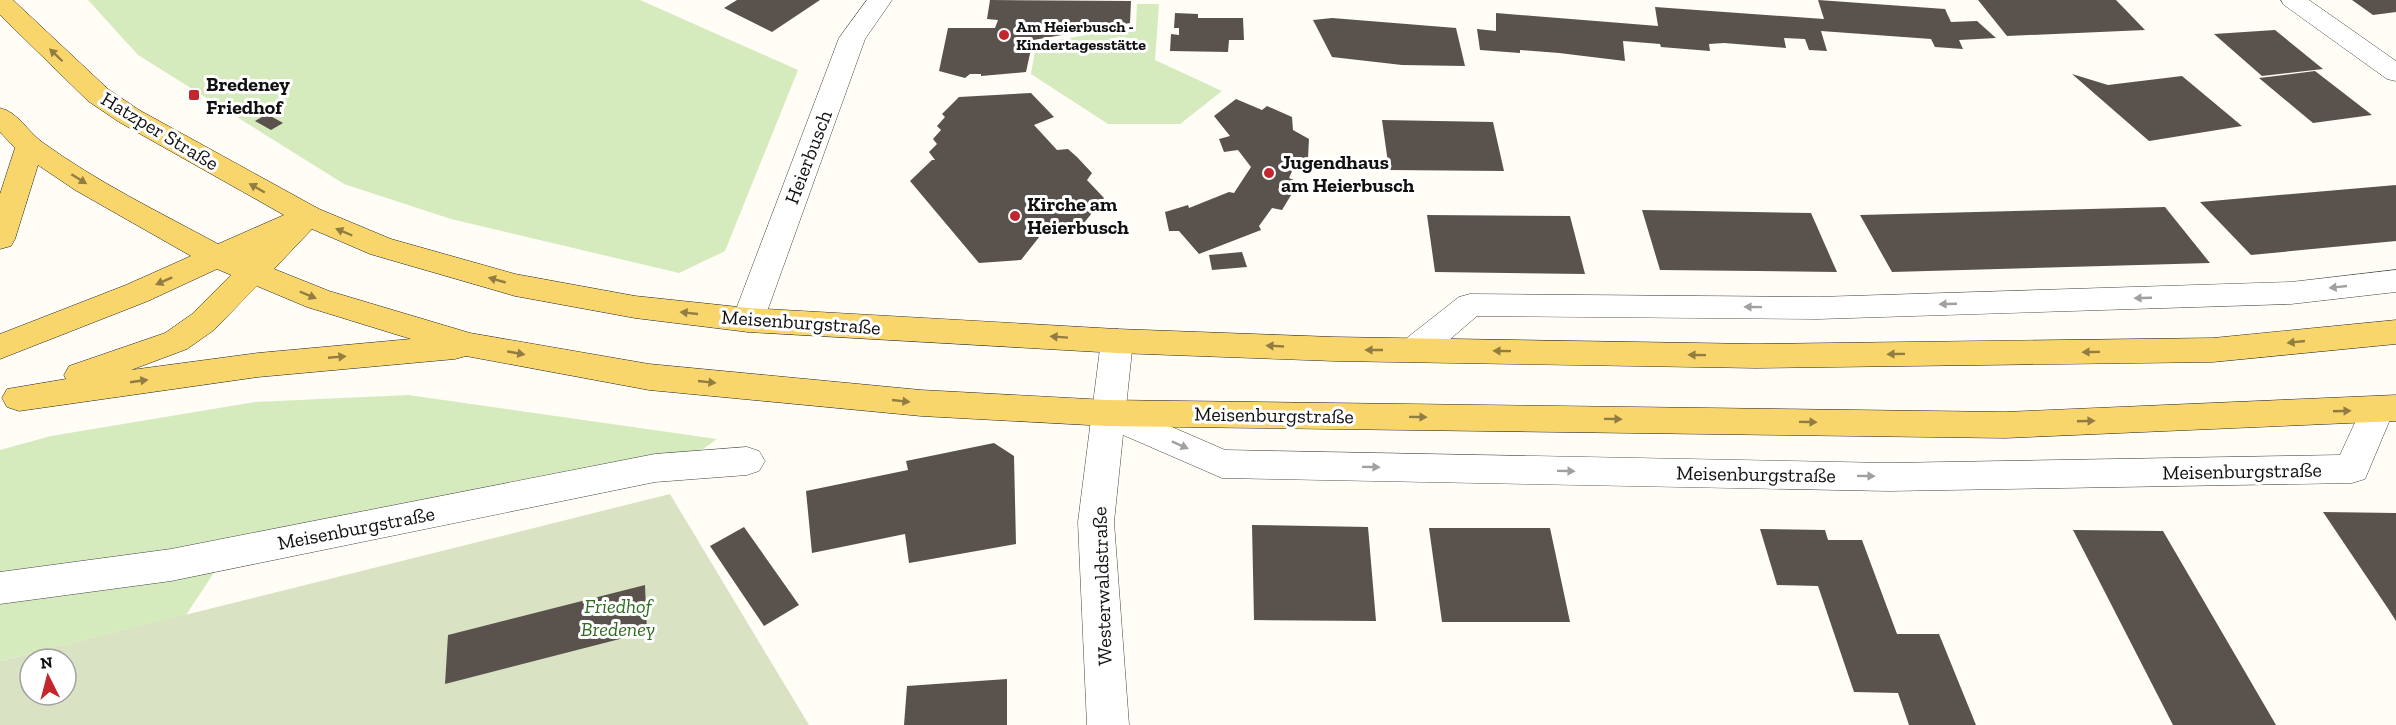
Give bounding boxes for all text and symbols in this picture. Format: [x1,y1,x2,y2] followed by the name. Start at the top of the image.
[1016,17,1146,54] place label: Am Heierbusch - Kindertagesstätte
[997,28,1011,42] marker: Am Heierbusch - Kindertagesstätte
[49,48,63,62] one-way arrow
[206,72,290,119] place label: Bredeney Friedhof
[97,86,223,176] street label: Hatzper Straße
[187,88,201,102] marker: Bredeney Friedhof
[779,106,837,207] street label: Heierbusch
[1281,150,1415,197] place label: Jugendhaus am Heierbusch
[1262,166,1276,180] marker: Jugendhaus am Heierbusch
[71,174,87,185] one-way arrow
[249,182,265,193] one-way arrow
[1027,192,1129,239] place label: Kirche am Heierbusch
[1008,209,1022,223] marker: Kirche am Heierbusch
[335,227,353,237] one-way arrow
[488,275,506,284] one-way arrow
[155,277,173,286] one-way arrow
[2328,283,2347,292] one-way arrow
[300,290,318,300] one-way arrow
[2134,293,2153,303] one-way arrow
[1939,299,1958,309] one-way arrow
[1744,302,1763,312] one-way arrow
[720,304,882,340] street label: Meisenburgstraße
[680,308,699,318] one-way arrow
[1049,333,1068,342] one-way arrow
[2286,337,2305,347] one-way arrow
[1266,342,1285,351] one-way arrow
[1365,345,1384,355] one-way arrow
[1493,347,1512,356] one-way arrow
[2082,347,2101,357] one-way arrow
[507,349,526,358] one-way arrow
[1887,349,1906,359] one-way arrow
[1688,350,1707,360] one-way arrow
[328,352,347,362] one-way arrow
[130,376,149,386] one-way arrow
[697,377,716,387] one-way arrow
[892,396,911,406] one-way arrow
[1194,402,1354,428] street label: Meisenburgstraße
[2333,407,2352,416] one-way arrow
[1408,412,1427,422] one-way arrow
[1603,414,1622,424] one-way arrow
[2077,416,2096,426] one-way arrow
[1798,417,1817,427] one-way arrow
[1171,440,1189,450] one-way arrow
[2162,458,2322,484] street label: Meisenburgstraße
[1676,461,1836,487] street label: Meisenburgstraße
[1361,462,1380,472] one-way arrow
[1556,466,1575,475] one-way arrow
[1856,472,1875,481] one-way arrow
[275,501,437,555] street label: Meisenburgstraße
[1087,506,1117,666] street label: Westerwaldstraße
[581,594,655,641] park label: Friedhof Bredeney
[18,647,78,707] north arrow
[39,652,54,673] text: N

